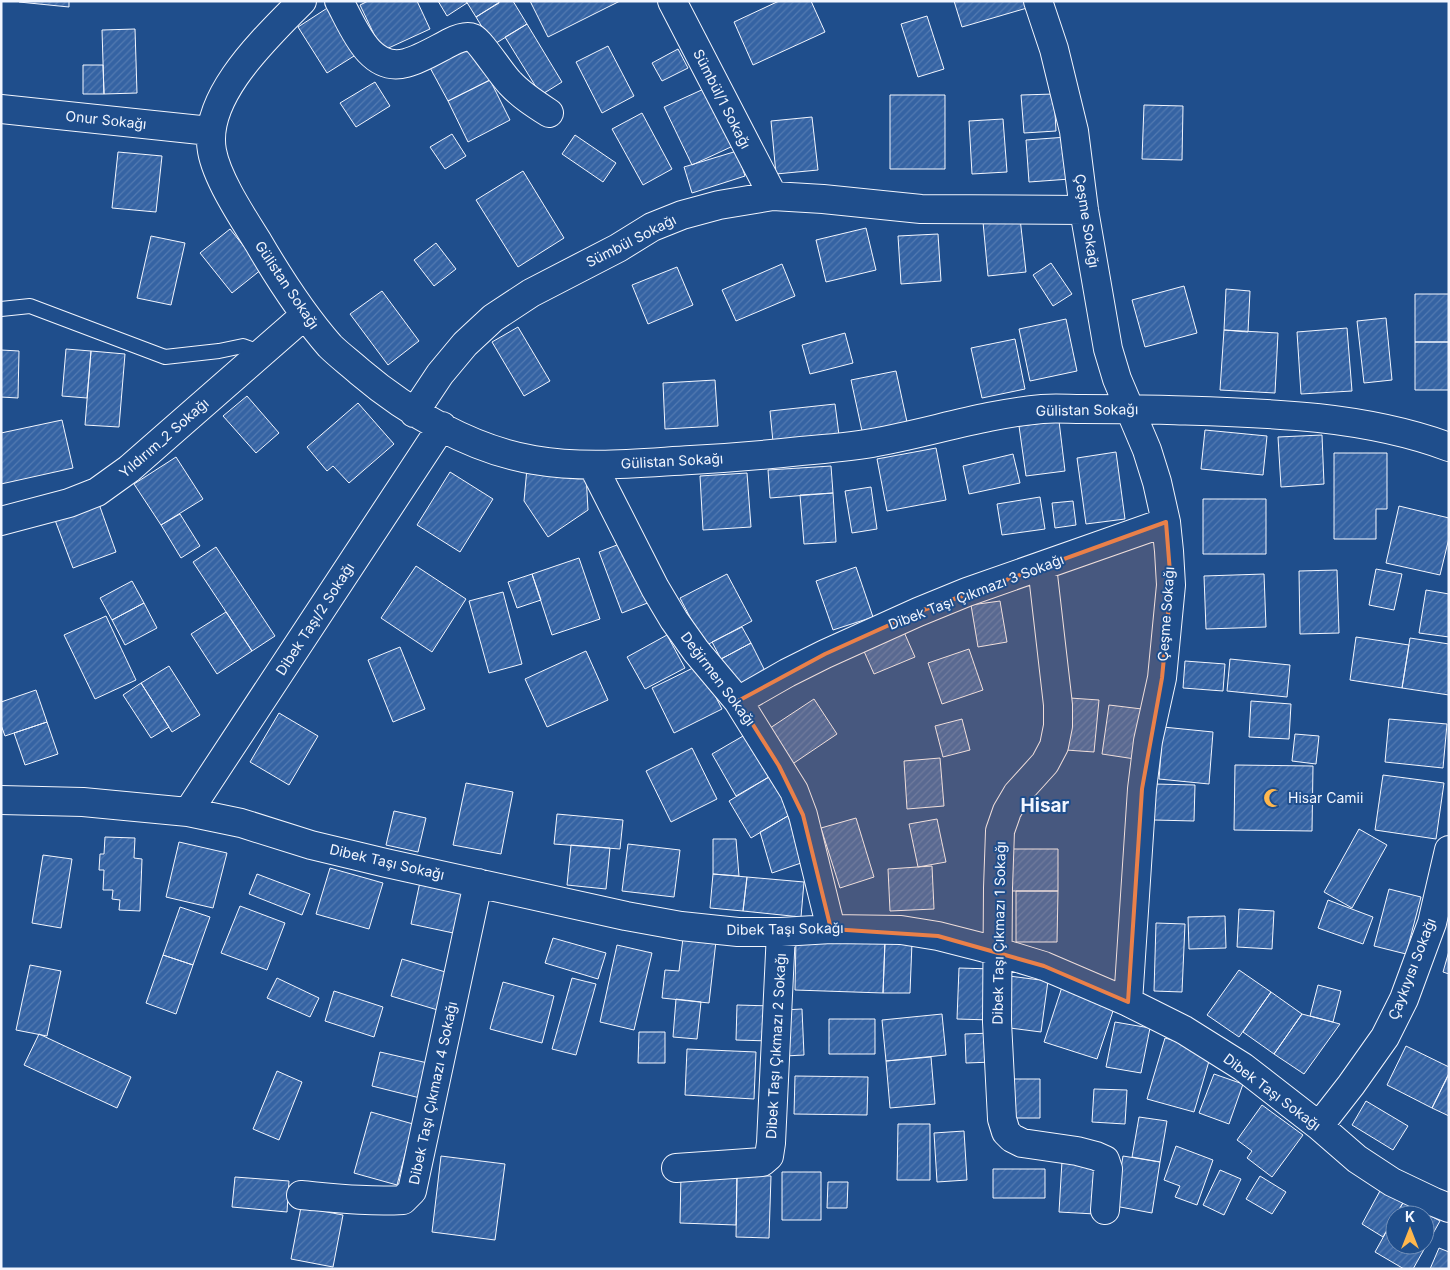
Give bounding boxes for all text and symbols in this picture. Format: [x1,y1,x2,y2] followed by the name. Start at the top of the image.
[690,46,755,151] street label: Sümbül/1 Sokağı
[65,107,147,132] street label: Onur Sokağı
[1072,173,1103,269] street label: Çeşme Sokağı
[583,211,679,271] street label: Sümbül Sokağı
[252,237,323,332] street label: Gülistan Sokağı
[116,394,212,481] street label: Yıldırım_2 Sokağı
[1036,400,1138,419] street label: Gülistan Sokağı
[620,449,724,472] street label: Gülistan Sokağı
[886,550,1066,633] street label: Dibek Taşı Çıkmazı 3 Sokağı
[272,559,357,678] street label: Dibek Taşı/2 Sokağı
[1154,566,1177,662] street label: Çeşme Sokağı
[678,628,759,729] street label: Değirmen Sokağı
[1262,787,1284,809] mosque icon: Hisar Camii
[1288,789,1363,806] place label: Hisar Camii
[1021,794,1070,817] district label: Hisar
[328,840,446,883] street label: Dibek Taşı Sokağı
[988,841,1009,1025] street label: Dibek Taşı Çıkmazı 1 Sokağı
[1384,915,1439,1022] street label: Çaykıyısı Sokağı
[726,919,844,938] street label: Dibek Taşı Sokağı
[762,953,789,1139] street label: Dibek Taşı Çıkmazı 2 Sokağı
[405,1000,460,1186] street label: Dibek Taşı Çıkmazı 4 Sokağı
[1220,1050,1324,1134] street label: Dibek Taşı Sokağı
[1385,1205,1435,1255] north arrow
[1405,1208,1415,1225] text: K

